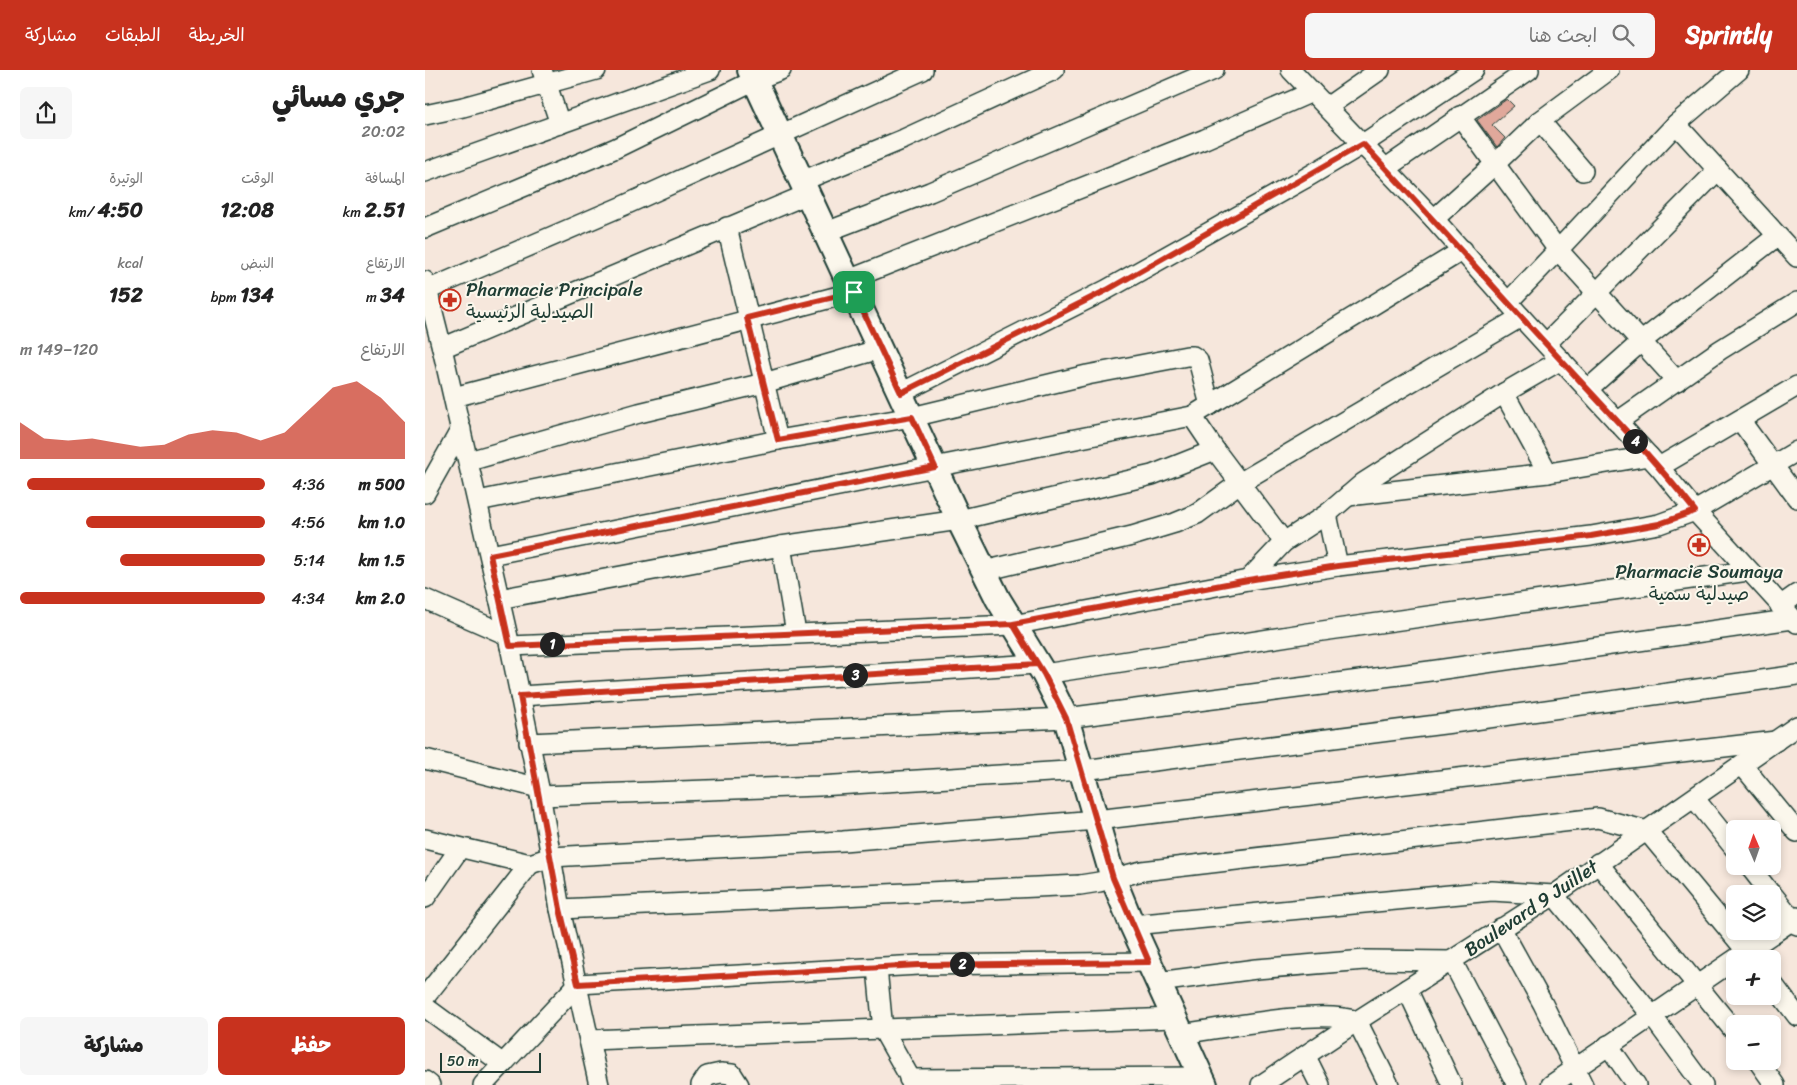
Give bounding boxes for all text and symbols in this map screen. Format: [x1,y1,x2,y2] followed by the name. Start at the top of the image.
[1305,13,1655,58] search box
[1685,14,1772,56] text: Sprintly
[25,19,77,51] text: مشاركة
[105,19,161,51] text: الطبقات
[189,19,245,51] text: الخريطة
[1529,19,1597,52] text: ابحث هنا
[1609,21,1637,49] icon: search
[272,73,405,122] text: جري مسائي
[20,87,72,139] button: share
[361,117,405,146] text: 20:02
[109,166,143,191] text: الوتيرة
[241,166,274,191] text: الوقت
[365,166,405,191] text: المسافة
[97,191,143,229] text: 4:50
[221,191,274,229] text: 12:08
[365,191,405,229] text: 2.51
[69,200,97,225] text: /km
[343,200,365,225] text: km
[118,251,143,276] text: kcal
[241,251,274,276] text: النبض
[366,251,405,276] text: الارتفاع
[833,271,875,313] pin
[466,273,643,328] place label: Pharmacie Principale الصيدلية الرئيسية
[109,276,143,314] text: 152
[240,276,274,314] text: 134
[380,276,405,314] text: 34
[840,278,868,306] icon: arrive
[211,285,240,310] text: bpm
[366,285,380,310] text: m
[438,288,462,312] pharmacy icon: Pharmacie Principale الصيدلية الرئيسية
[20,335,98,364] text: 120–149 m
[360,335,405,364] text: الارتفاع
[1623,428,1647,454] pin: 4
[1631,429,1640,454] text: 4
[292,470,325,499] text: 4:36
[359,470,405,499] text: 500 m
[291,508,325,537] text: 4:56
[358,508,405,537] text: 1.0 km
[1687,533,1711,557] pharmacy icon: Pharmacie Soumaya صيدلية سمية
[294,546,325,575] text: 5:14
[359,546,405,575] text: 1.5 km
[1615,555,1783,610] place label: Pharmacie Soumaya صيدلية سمية
[291,584,325,613] text: 4:34
[356,584,405,613] text: 2.0 km
[539,632,565,656] pin: 1
[549,632,556,657] text: 1
[843,662,867,688] pin: 3
[852,663,859,688] text: 3
[1726,820,1781,875] north arrow
[1726,820,1781,1070] map controls
[1457,850,1606,965] street label: Boulevard 9 Juillet
[1726,885,1781,940] button: layers
[1726,950,1781,1005] button: +
[949,952,975,976] pin: 2
[958,952,967,977] text: 2
[1726,1015,1781,1070] button: −
[20,1017,208,1075] button: مشاركة
[218,1017,405,1075] button: حفظ
[447,1049,479,1074] text: 50 m
[440,1050,541,1073] scale bar

